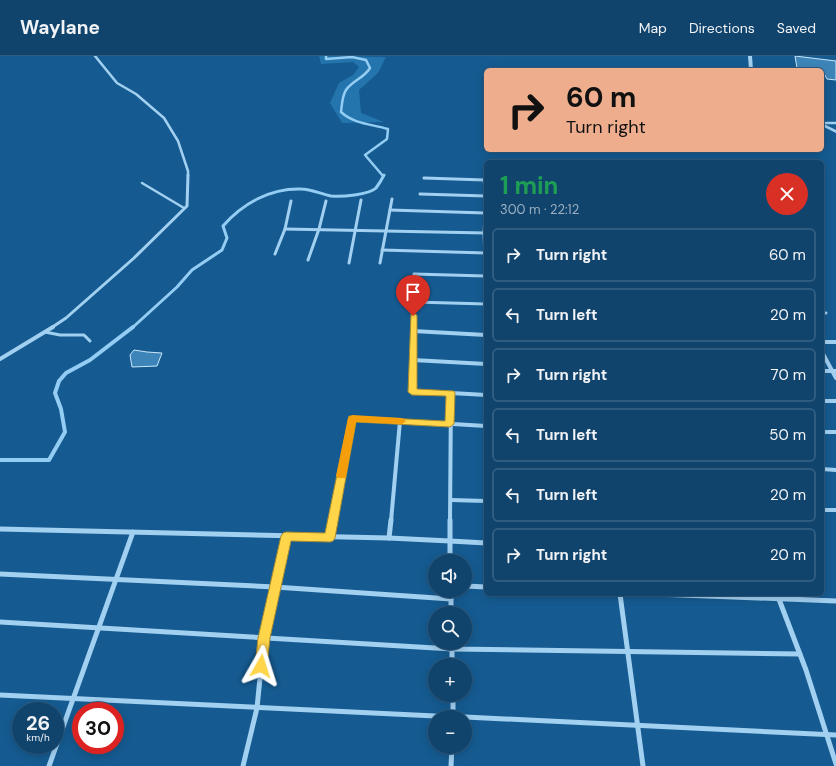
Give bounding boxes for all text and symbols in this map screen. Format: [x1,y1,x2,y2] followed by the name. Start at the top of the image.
[20,15,100,40] text: Waylane
[639,19,667,37] text: Map
[689,19,755,37] text: Directions
[777,19,816,37] text: Saved
[566,79,636,116] text: 60 m
[500,84,552,136] icon: right
[566,115,646,139] text: Turn right
[500,170,558,201] text: 1 min
[766,173,808,215] button: close
[500,201,579,218] text: 300 m · 22:12
[502,244,524,266] icon: right
[536,245,607,265] text: Turn right
[769,245,806,265] text: 60 m
[396,275,430,316] pin
[402,281,424,303] icon: arrive
[502,304,524,326] icon: left
[536,305,597,325] text: Turn left
[770,305,806,325] text: 20 m
[502,364,524,386] icon: right
[536,365,607,385] text: Turn right
[771,365,806,385] text: 70 m
[502,424,524,446] icon: left
[536,425,597,445] text: Turn left
[769,425,806,445] text: 50 m
[502,484,524,506] icon: left
[536,485,597,505] text: Turn left
[770,485,806,505] text: 20 m
[502,544,524,566] icon: right
[536,545,607,565] text: Turn right
[770,545,806,565] text: 20 m
[428,554,472,754] map controls
[428,554,472,598] button: sound
[428,606,472,650] button: search
[240,645,282,687] position arrow
[428,658,472,702] button: +
[72,702,124,754] speed limit sign: 30
[26,710,50,736] text: 26
[428,710,472,754] button: −
[26,731,50,744] text: km/h

